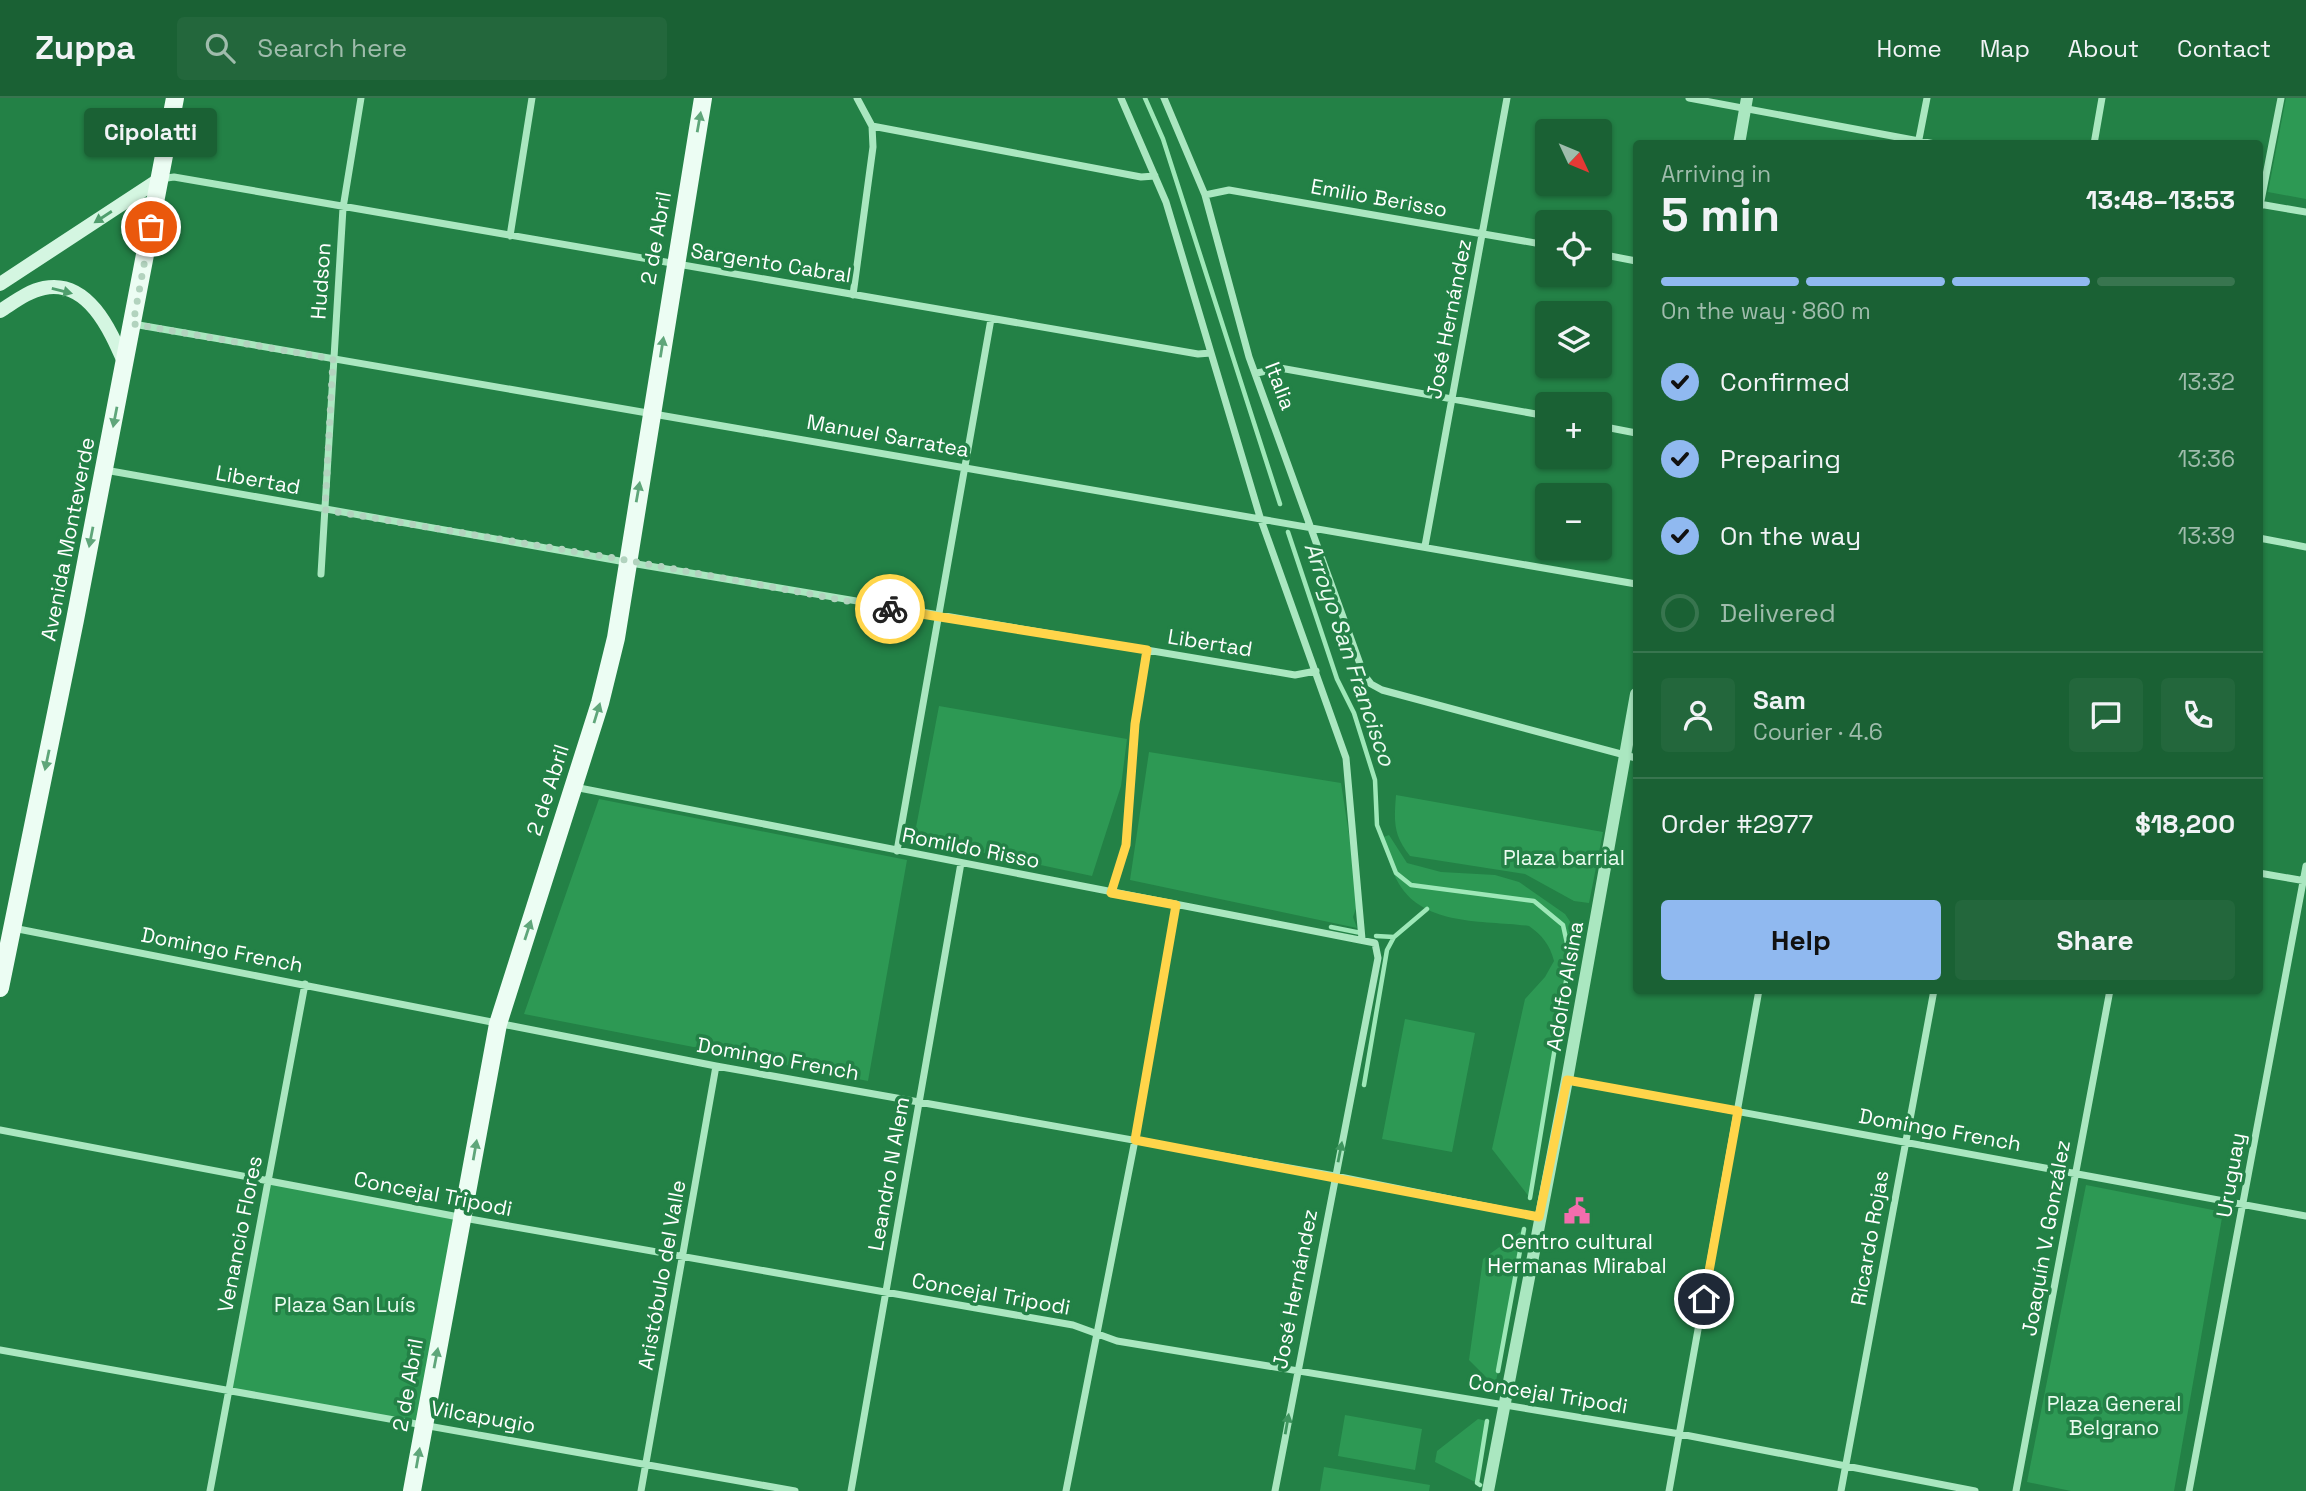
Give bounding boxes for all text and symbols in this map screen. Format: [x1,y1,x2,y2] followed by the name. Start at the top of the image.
[177,17,667,80] search box
[35,27,135,69] text: Zuppa
[201,29,239,67] icon: search
[257,31,407,65] text: Search here
[1876,33,1942,64] text: Home
[1980,33,2030,64] text: Map
[2068,33,2139,64] text: About
[2177,33,2271,64] text: Contact
[85,108,218,157] callout: Cipolatti
[694,111,705,133] one-way arrow
[104,117,197,147] text: Cipolatti
[1535,119,1612,196] north arrow
[1535,119,1612,560] map controls
[1661,159,1771,189] text: Arriving in
[1309,172,1449,223] street label: Emilio Berisso
[2086,183,2235,217] text: 13:48–13:53
[1661,186,1780,244] text: 5 min
[634,189,677,287] street label: 2 de Abril
[121,197,181,257] pin
[132,208,170,246] icon: bag
[94,210,112,224] one-way arrow
[1535,210,1612,287] button: locate
[689,236,853,289] street label: Sargento Cabral
[1420,237,1477,401] street label: José Hernández
[304,242,337,320] street label: Hudson
[51,286,73,297] one-way arrow
[1661,296,1871,326] text: On the way · 860 m
[1535,301,1612,378] button: layers
[657,335,668,357] one-way arrow
[1259,358,1302,414] street label: Italia
[1661,363,1699,401] icon: check
[1720,365,1850,399] text: Confirmed
[2178,367,2235,397] text: 13:32
[1535,392,1612,469] button: +
[109,406,120,428] one-way arrow
[805,408,971,463] street label: Manuel Sarratea
[35,435,101,643] street label: Avenida Monteverde
[1661,440,1699,478] icon: check
[1720,442,1841,476] text: Preparing
[2178,444,2235,474] text: 13:36
[214,459,302,500] street label: Libertad
[633,481,644,503] one-way arrow
[1535,483,1612,560] button: −
[1661,517,1699,555] icon: check
[1720,519,1861,553] text: On the way
[2178,521,2235,551] text: 13:39
[86,526,97,548] one-way arrow
[1298,538,1403,771] water label: Arroyo San Francisco
[855,574,925,644] courier
[871,590,909,628] icon: bike
[1720,596,1836,630] text: Delivered
[1166,622,1254,663] street label: Libertad
[1661,678,1735,752] button: person
[2069,678,2143,752] button: chat
[2161,678,2235,752] button: phone
[1753,683,1806,717] text: Sam
[592,702,602,723] one-way arrow
[1753,717,1883,747] text: Courier · 4.6
[520,741,575,839] street label: 2 de Abril
[41,749,52,771] one-way arrow
[1661,807,1813,841] text: Order #2977
[2135,807,2235,841] text: $18,200
[900,821,1042,874] street label: Romildo Risso
[1503,844,1625,871] park label: Plaza barrial
[1661,900,1941,980] button: Help
[1955,900,2235,980] button: Share
[523,919,533,940] one-way arrow
[1540,919,1589,1053] street label: Adolfo Alsina
[139,921,305,978] street label: Domingo French
[695,1031,861,1086] street label: Domingo French
[862,1095,915,1253] street label: Leandro N Alem
[1857,1102,2023,1157] street label: Domingo French
[2210,1130,2251,1219] street label: Uruguay
[2015,1138,2076,1338] street label: Joaquín V. González
[470,1139,481,1161] one-way arrow
[1335,1141,1346,1163] one-way arrow
[211,1153,268,1315] street label: Venancio Flores
[352,1165,514,1222] street label: Concejal Tripodi
[1844,1168,1895,1308] street label: Ricardo Rojas
[631,1178,692,1372] street label: Aristóbulo del Valle
[1562,1196,1592,1226] public building icon: Centro cultural Hermanas Mirabal
[1266,1207,1323,1371] street label: José Hernández
[1487,1228,1667,1279] place label: Centro cultural Hermanas Mirabal
[910,1266,1073,1321] street label: Concejal Tripodi
[1674,1269,1734,1329] pin
[1685,1280,1723,1318] icon: home
[274,1291,416,1318] park label: Plaza San Luís
[386,1336,429,1434] street label: 2 de Abril
[431,1347,442,1369] one-way arrow
[1467,1368,1629,1419] street label: Concejal Tripodi
[2047,1390,2181,1441] park label: Plaza General Belgrano
[429,1394,538,1439] street label: Vilcapugio
[1282,1413,1293,1435] one-way arrow
[413,1447,424,1469] one-way arrow

